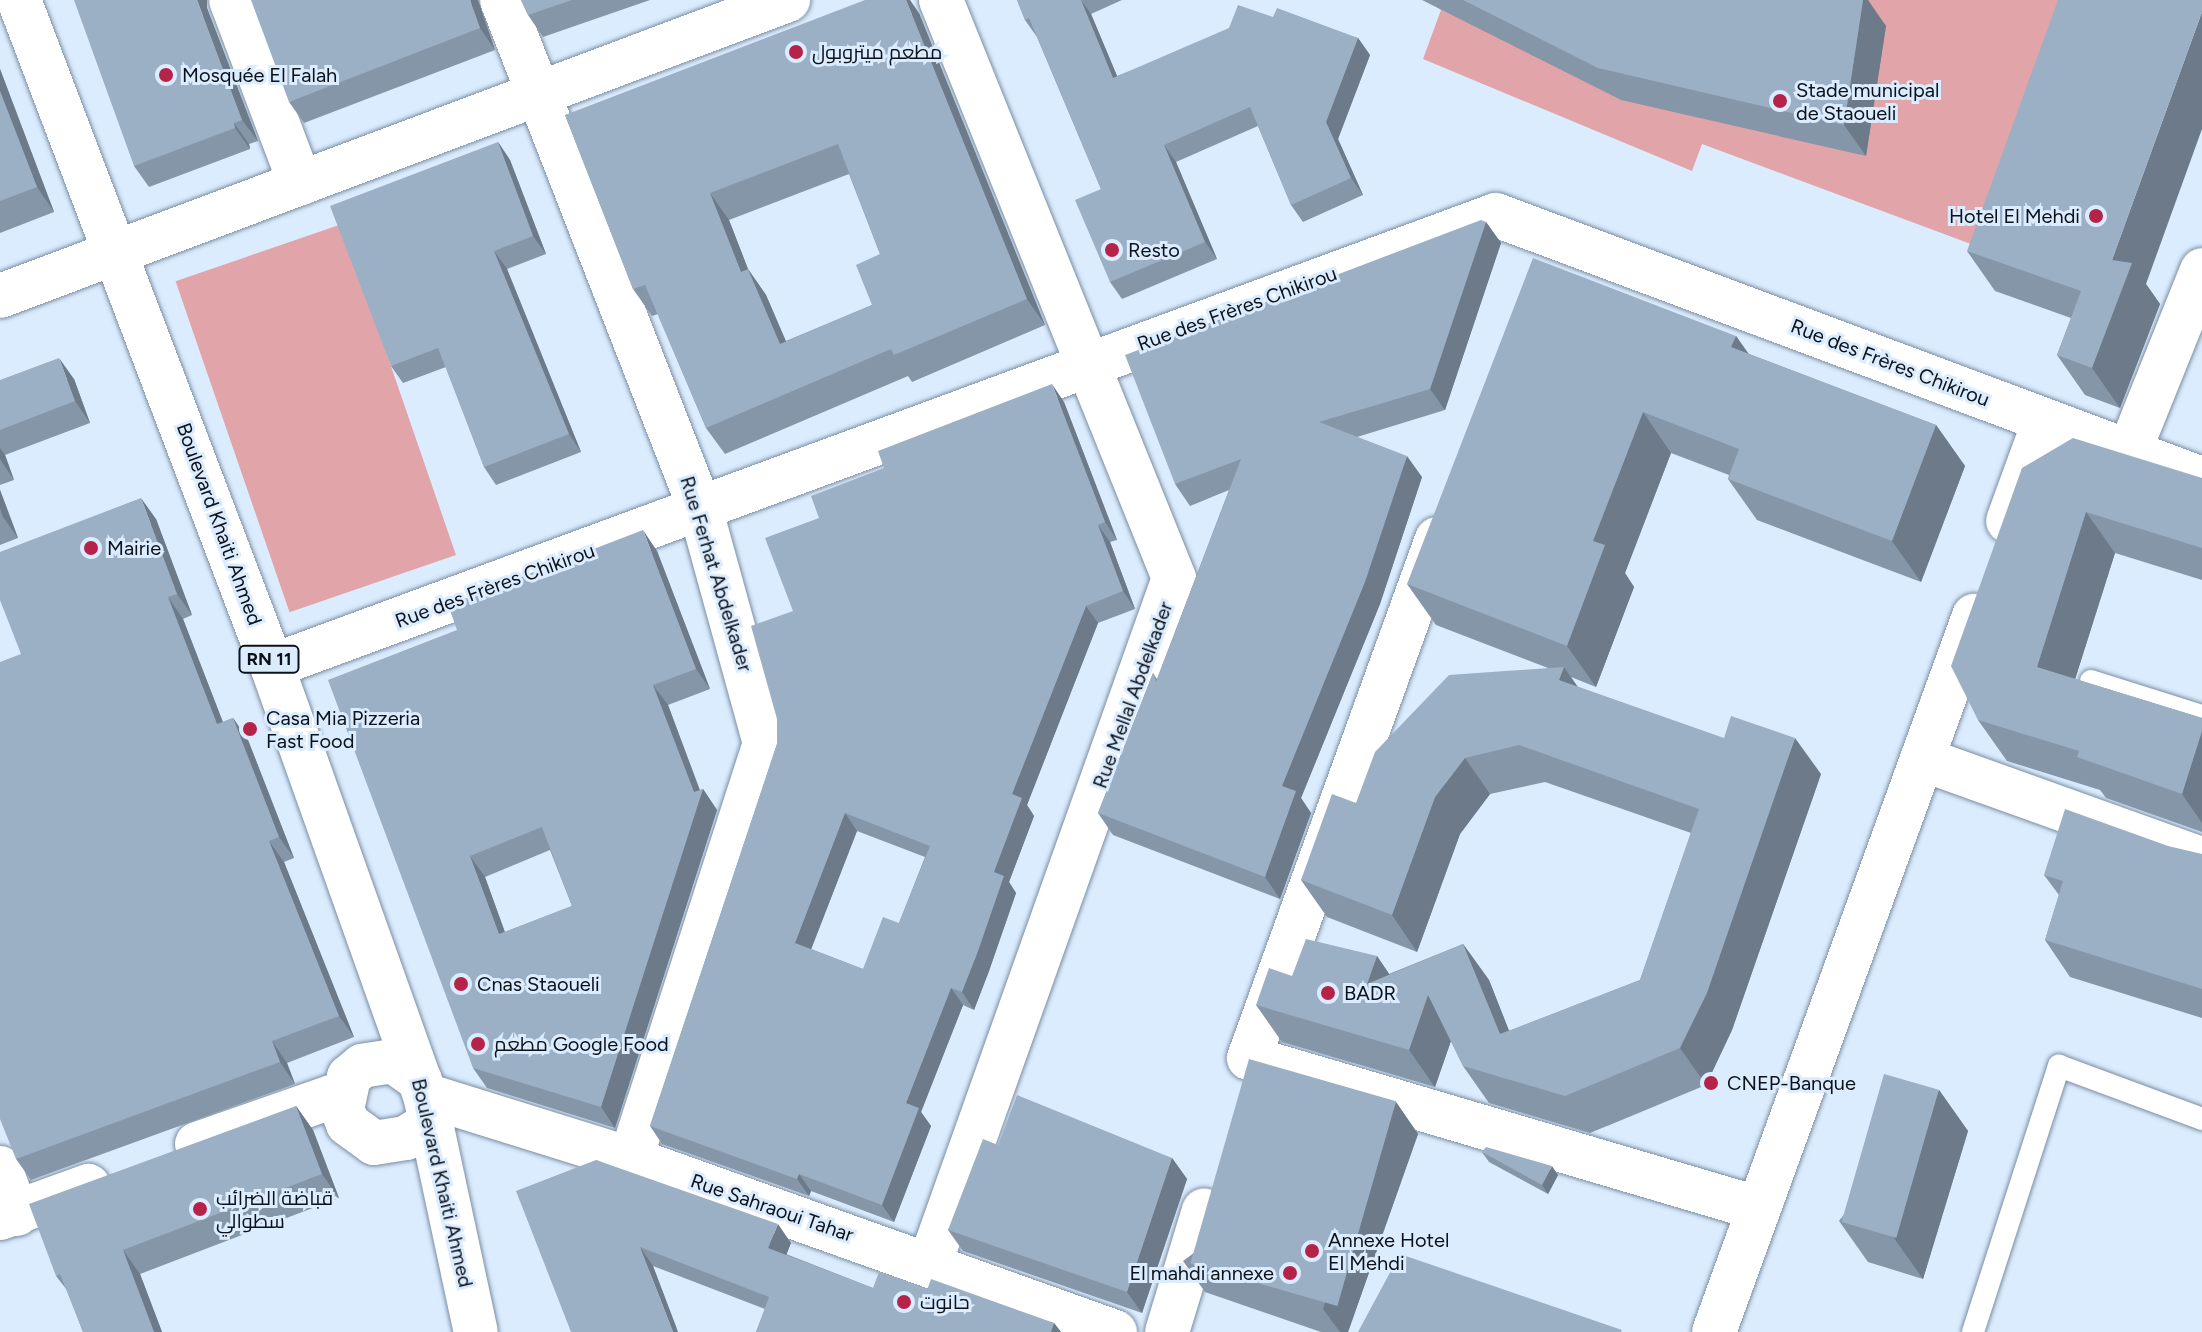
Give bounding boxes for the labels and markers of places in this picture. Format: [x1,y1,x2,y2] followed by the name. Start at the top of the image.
[812,40,942,64] place label: مطعم ميتروبول
[787,43,805,61] marker: مطعم ميتروبول
[182,63,337,87] place label: Mosquée El Falah
[157,66,175,84] marker: Mosquée El Falah
[1796,78,1939,125] place label: Stade municipal de Staoueli
[1771,92,1789,110] marker: Stade municipal de Staoueli
[1949,204,2080,228] place label: Hotel El Mehdi
[2087,207,2105,225] marker: Hotel El Mehdi
[1128,238,1180,262] place label: Resto
[1103,241,1121,259] marker: Resto
[107,536,161,560] place label: Mairie
[82,539,100,557] marker: Mairie
[266,706,420,753] place label: Casa Mia Pizzeria Fast Food
[241,720,259,738] marker: Casa Mia Pizzeria Fast Food
[477,972,600,996] place label: Cnas Staoueli
[452,975,470,993] marker: Cnas Staoueli
[1344,981,1396,1005] place label: BADR
[1319,984,1337,1002] marker: BADR
[494,1032,669,1056] place label: مطعم Google Food
[469,1035,487,1053] marker: مطعم Google Food
[1727,1071,1856,1095] place label: CNEP-Banque
[1702,1074,1720,1092] marker: CNEP-Banque
[216,1186,333,1233] place label: قباضة الضرائب سطوالي
[191,1200,209,1218] marker: قباضة الضرائب سطوالي
[1328,1228,1449,1275] place label: Annexe Hotel El Mehdi
[1303,1242,1321,1260] marker: Annexe Hotel El Mehdi
[1129,1261,1274,1285] place label: El mahdi annexe
[1281,1264,1299,1282] marker: El mahdi annexe
[920,1290,970,1314] place label: حانوت
[895,1293,913,1311] marker: حانوت

